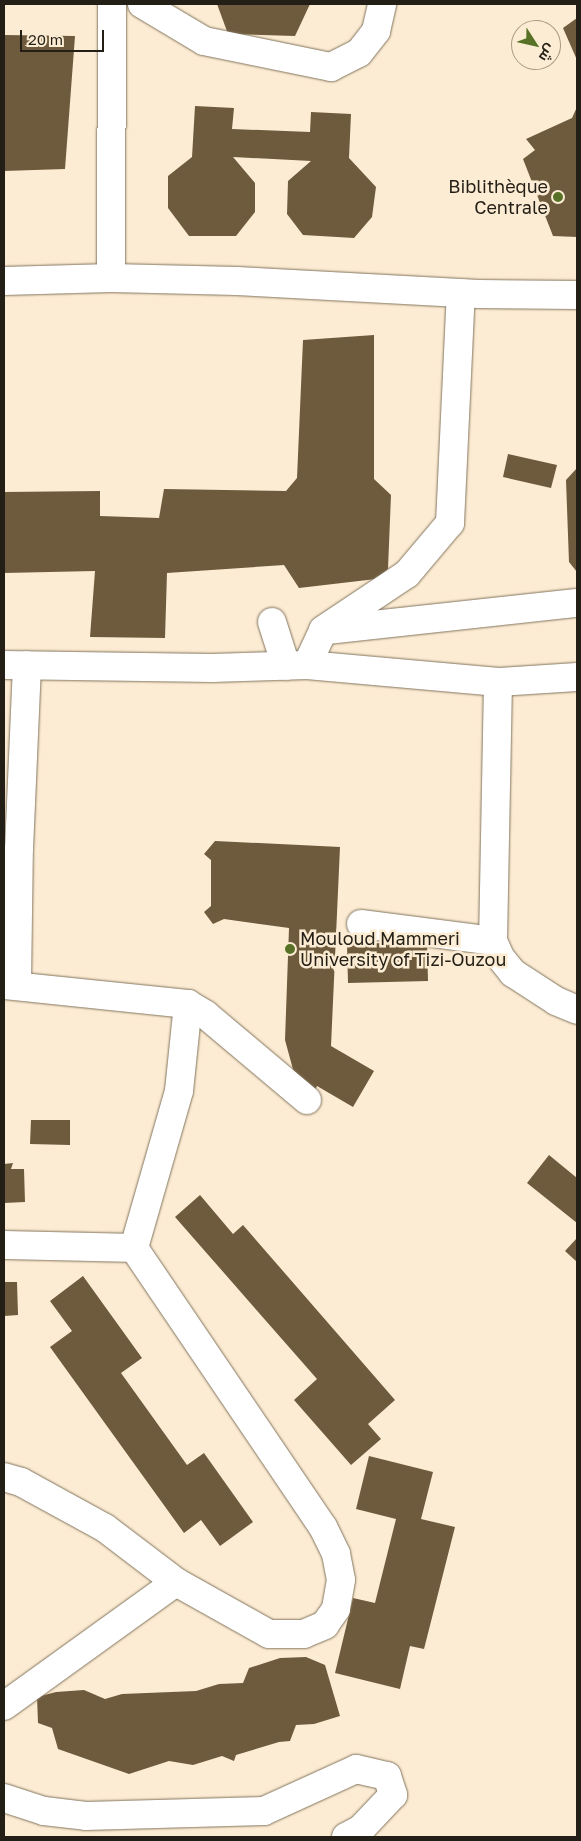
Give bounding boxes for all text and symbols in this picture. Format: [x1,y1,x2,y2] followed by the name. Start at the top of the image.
[22,20,106,52] scale bar
[511,20,561,70] north arrow
[28,30,63,48] text: 20 m
[536,41,560,66] text: ش
[448,176,548,218] place label: Biblithèque Centrale
[552,191,564,203] marker: Biblithèque Centrale
[300,928,506,971] place label: Mouloud Mammeri University of Tizi-Ouzou
[284,943,296,955] marker: Mouloud Mammeri University of Tizi-Ouzou

